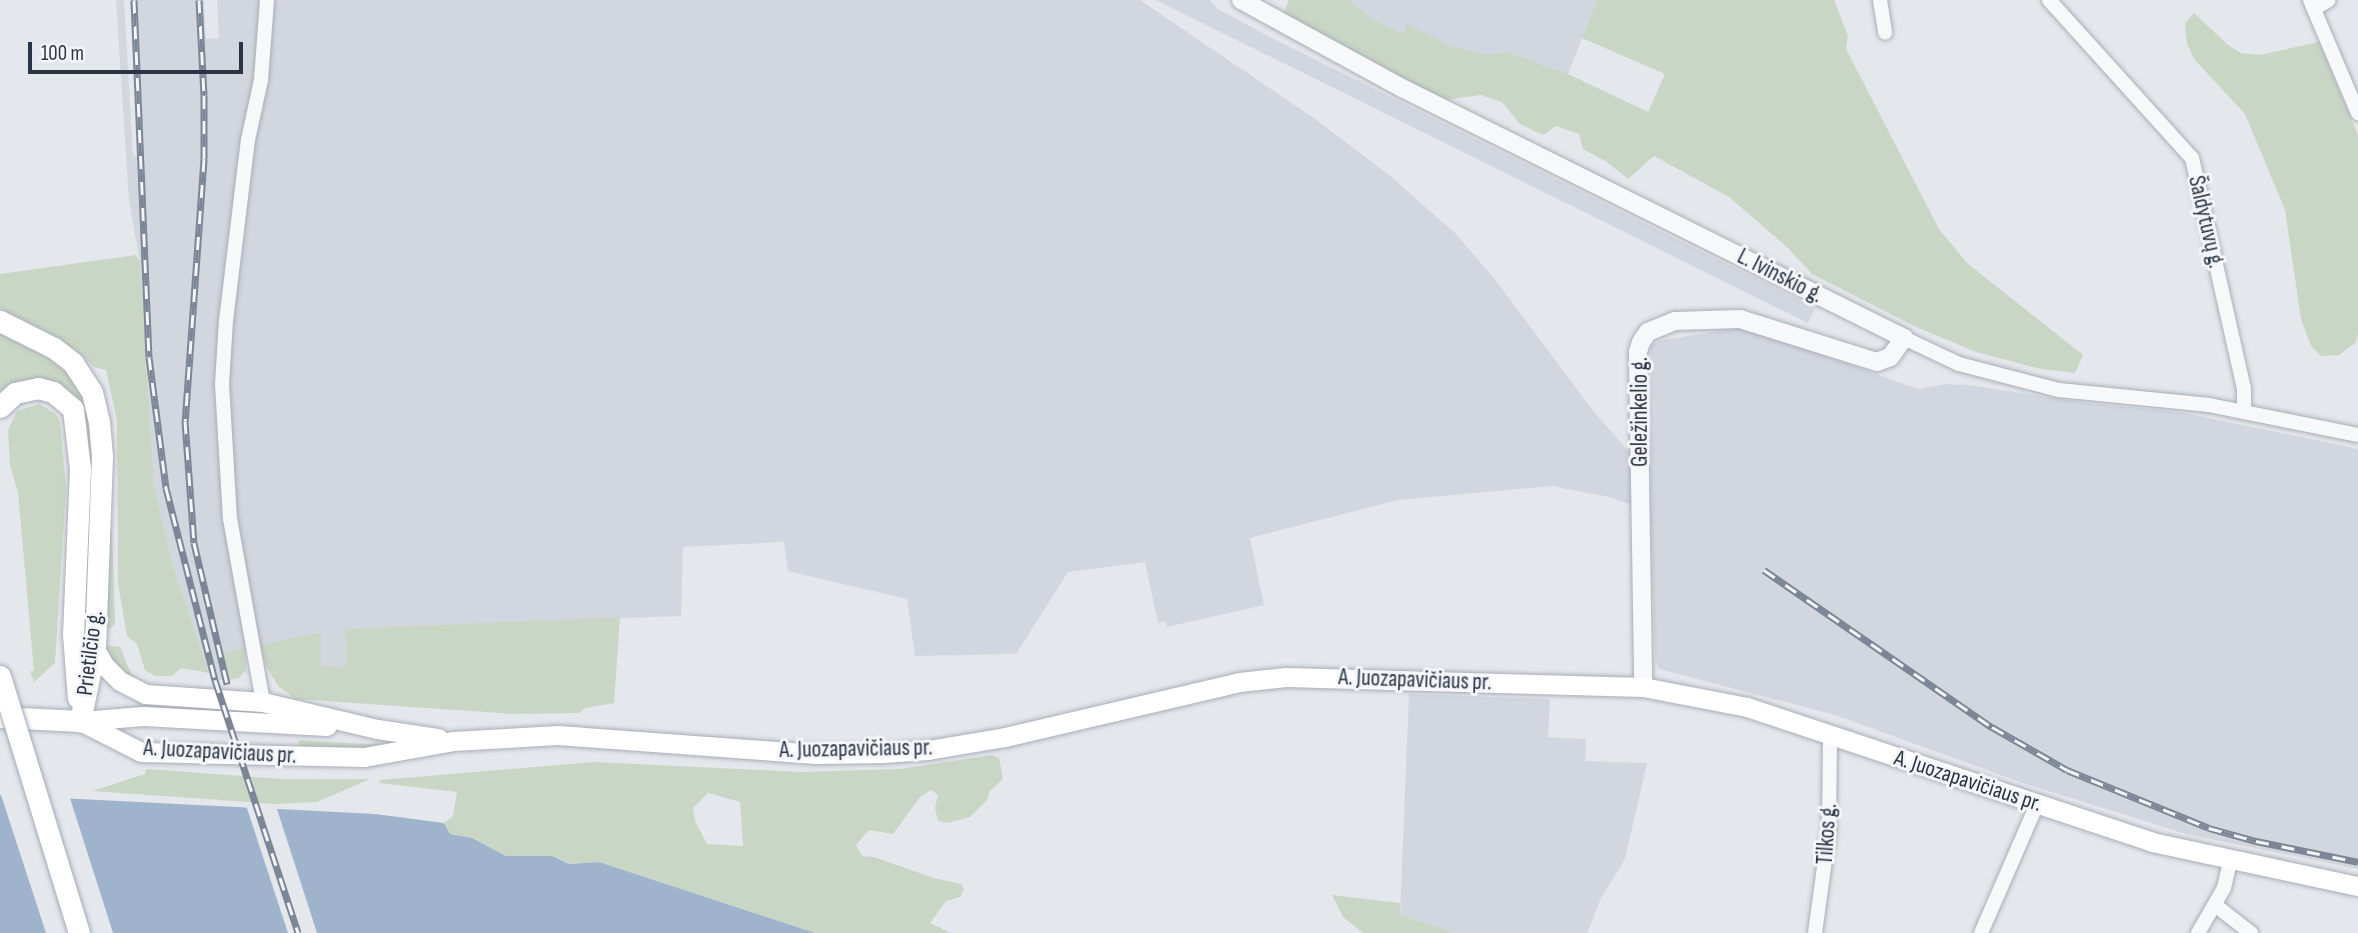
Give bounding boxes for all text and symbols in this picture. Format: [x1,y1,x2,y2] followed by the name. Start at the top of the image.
[32,28,247,72] scale bar
[41,41,84,66] text: 100 m
[2182,173,2230,271] street label: Šaldytuvų g.
[1733,243,1827,309] street label: L. Ivinskio g.
[1626,357,1654,467] street label: Geležinkelio g.
[71,609,109,697] street label: Prietilčio g.
[1338,664,1492,696] street label: A. Juozapavičiaus pr.
[143,734,297,770] street label: A. Juozapavičiaus pr.
[779,734,933,764] street label: A. Juozapavičiaus pr.
[1891,744,2045,818] street label: A. Juozapavičiaus pr.
[1811,802,1843,866] street label: Tilkos g.

